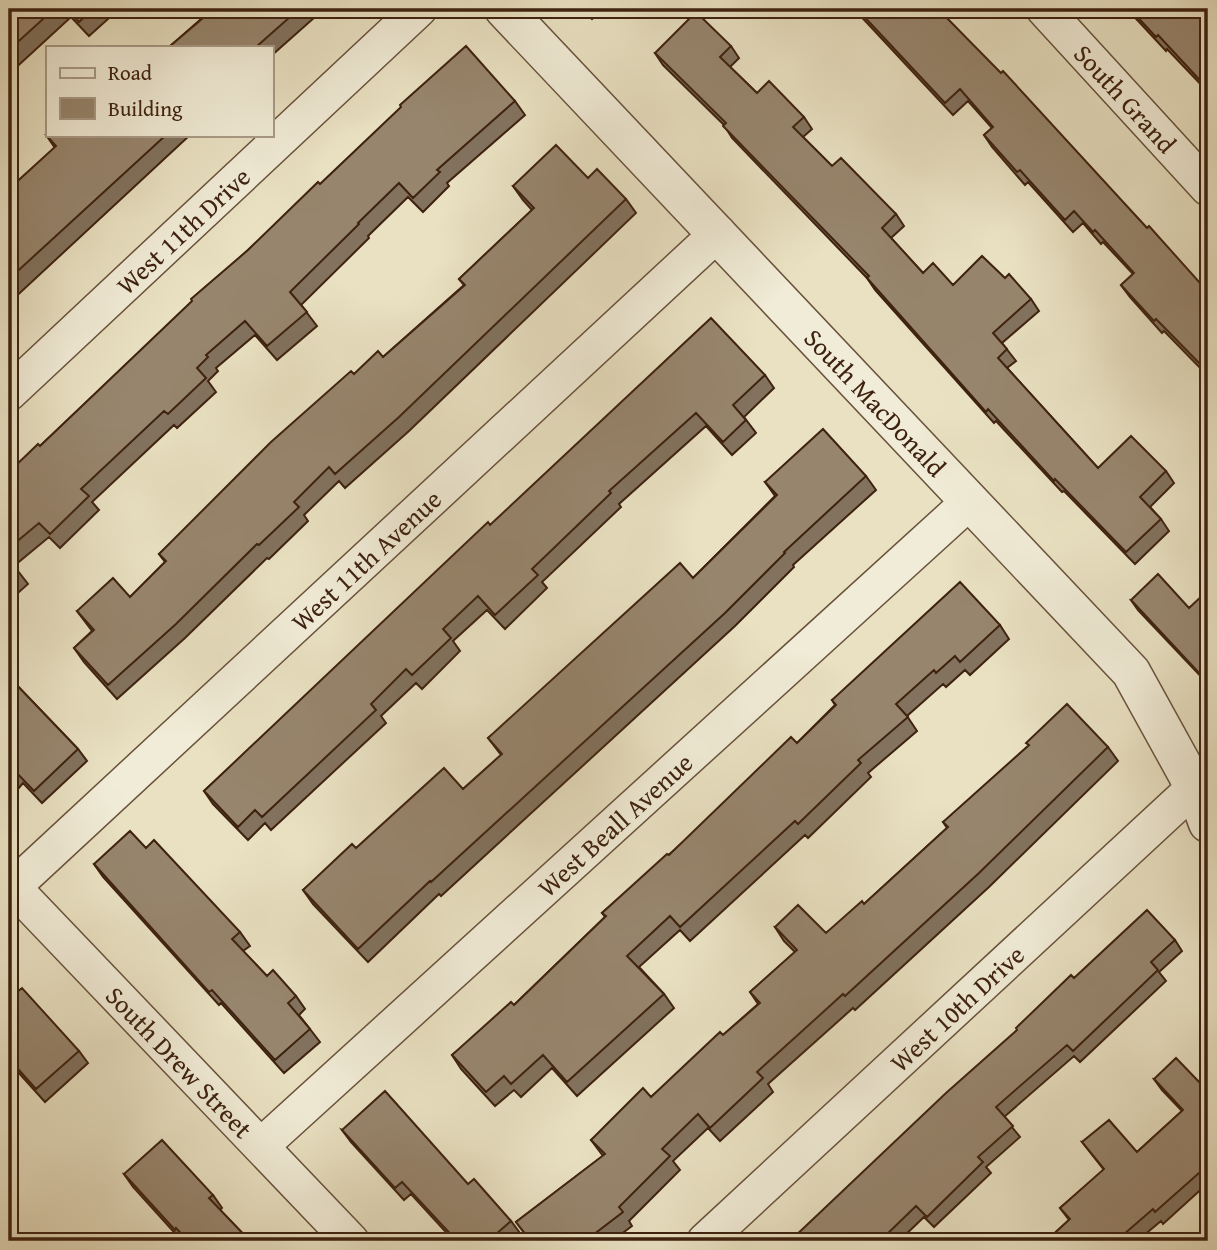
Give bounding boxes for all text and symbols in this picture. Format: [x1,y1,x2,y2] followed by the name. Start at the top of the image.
[1065,35,1186,162] street label: South Grand
[46,46,273,136] legend
[108,57,153,88] text: Road
[108,93,183,124] text: Building
[107,157,259,303] street label: West 11th Drive
[796,319,956,485] street label: South MacDonald
[282,480,450,640] street label: West 11th Avenue
[528,743,701,905] street label: West Beall Avenue
[880,935,1033,1080] street label: West 10th Drive
[97,977,262,1147] street label: South Drew Street

